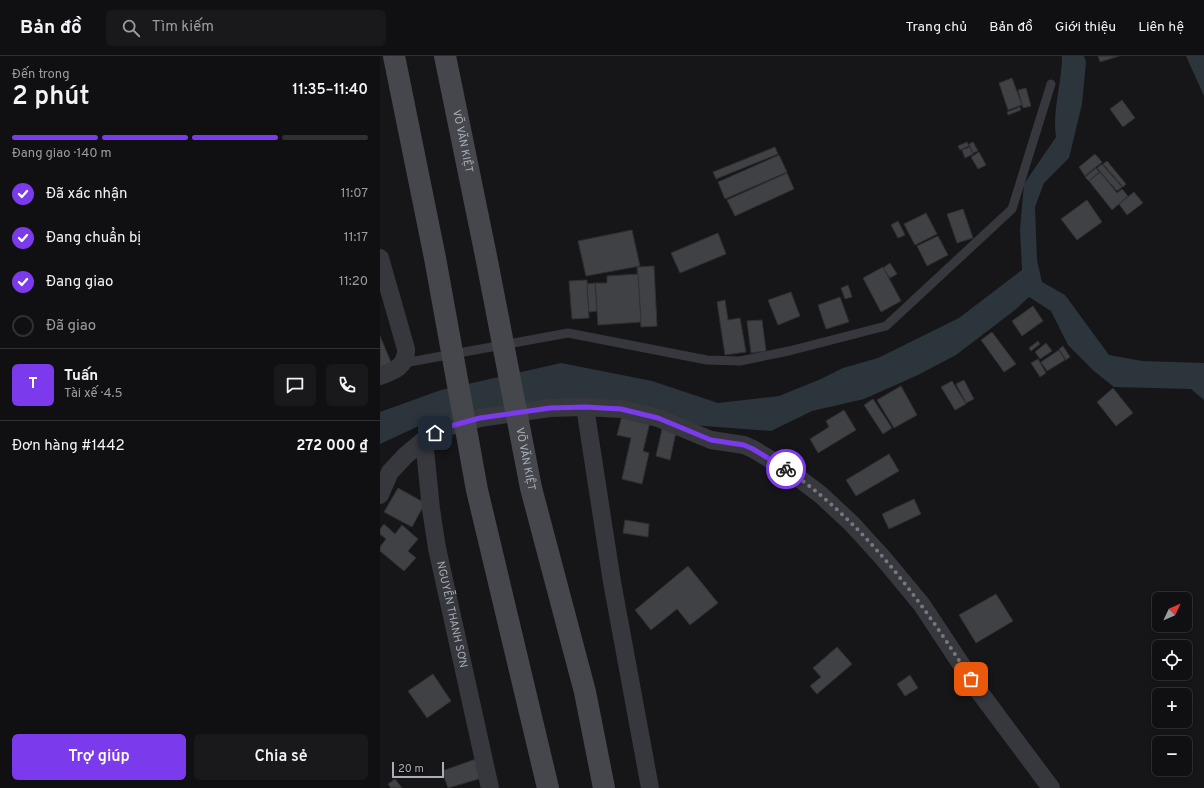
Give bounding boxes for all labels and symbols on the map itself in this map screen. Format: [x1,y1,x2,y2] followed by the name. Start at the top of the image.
[449,108,476,174] street label: VÕ VĂN KIỆT
[418,416,452,450] pin
[512,426,538,492] street label: VÕ VĂN KIỆT
[766,449,806,489] courier
[433,560,470,669] street label: NGUYỄN THANH SƠN
[1152,592,1192,632] north arrow
[954,662,988,696] pin
[392,760,444,779] scale bar

